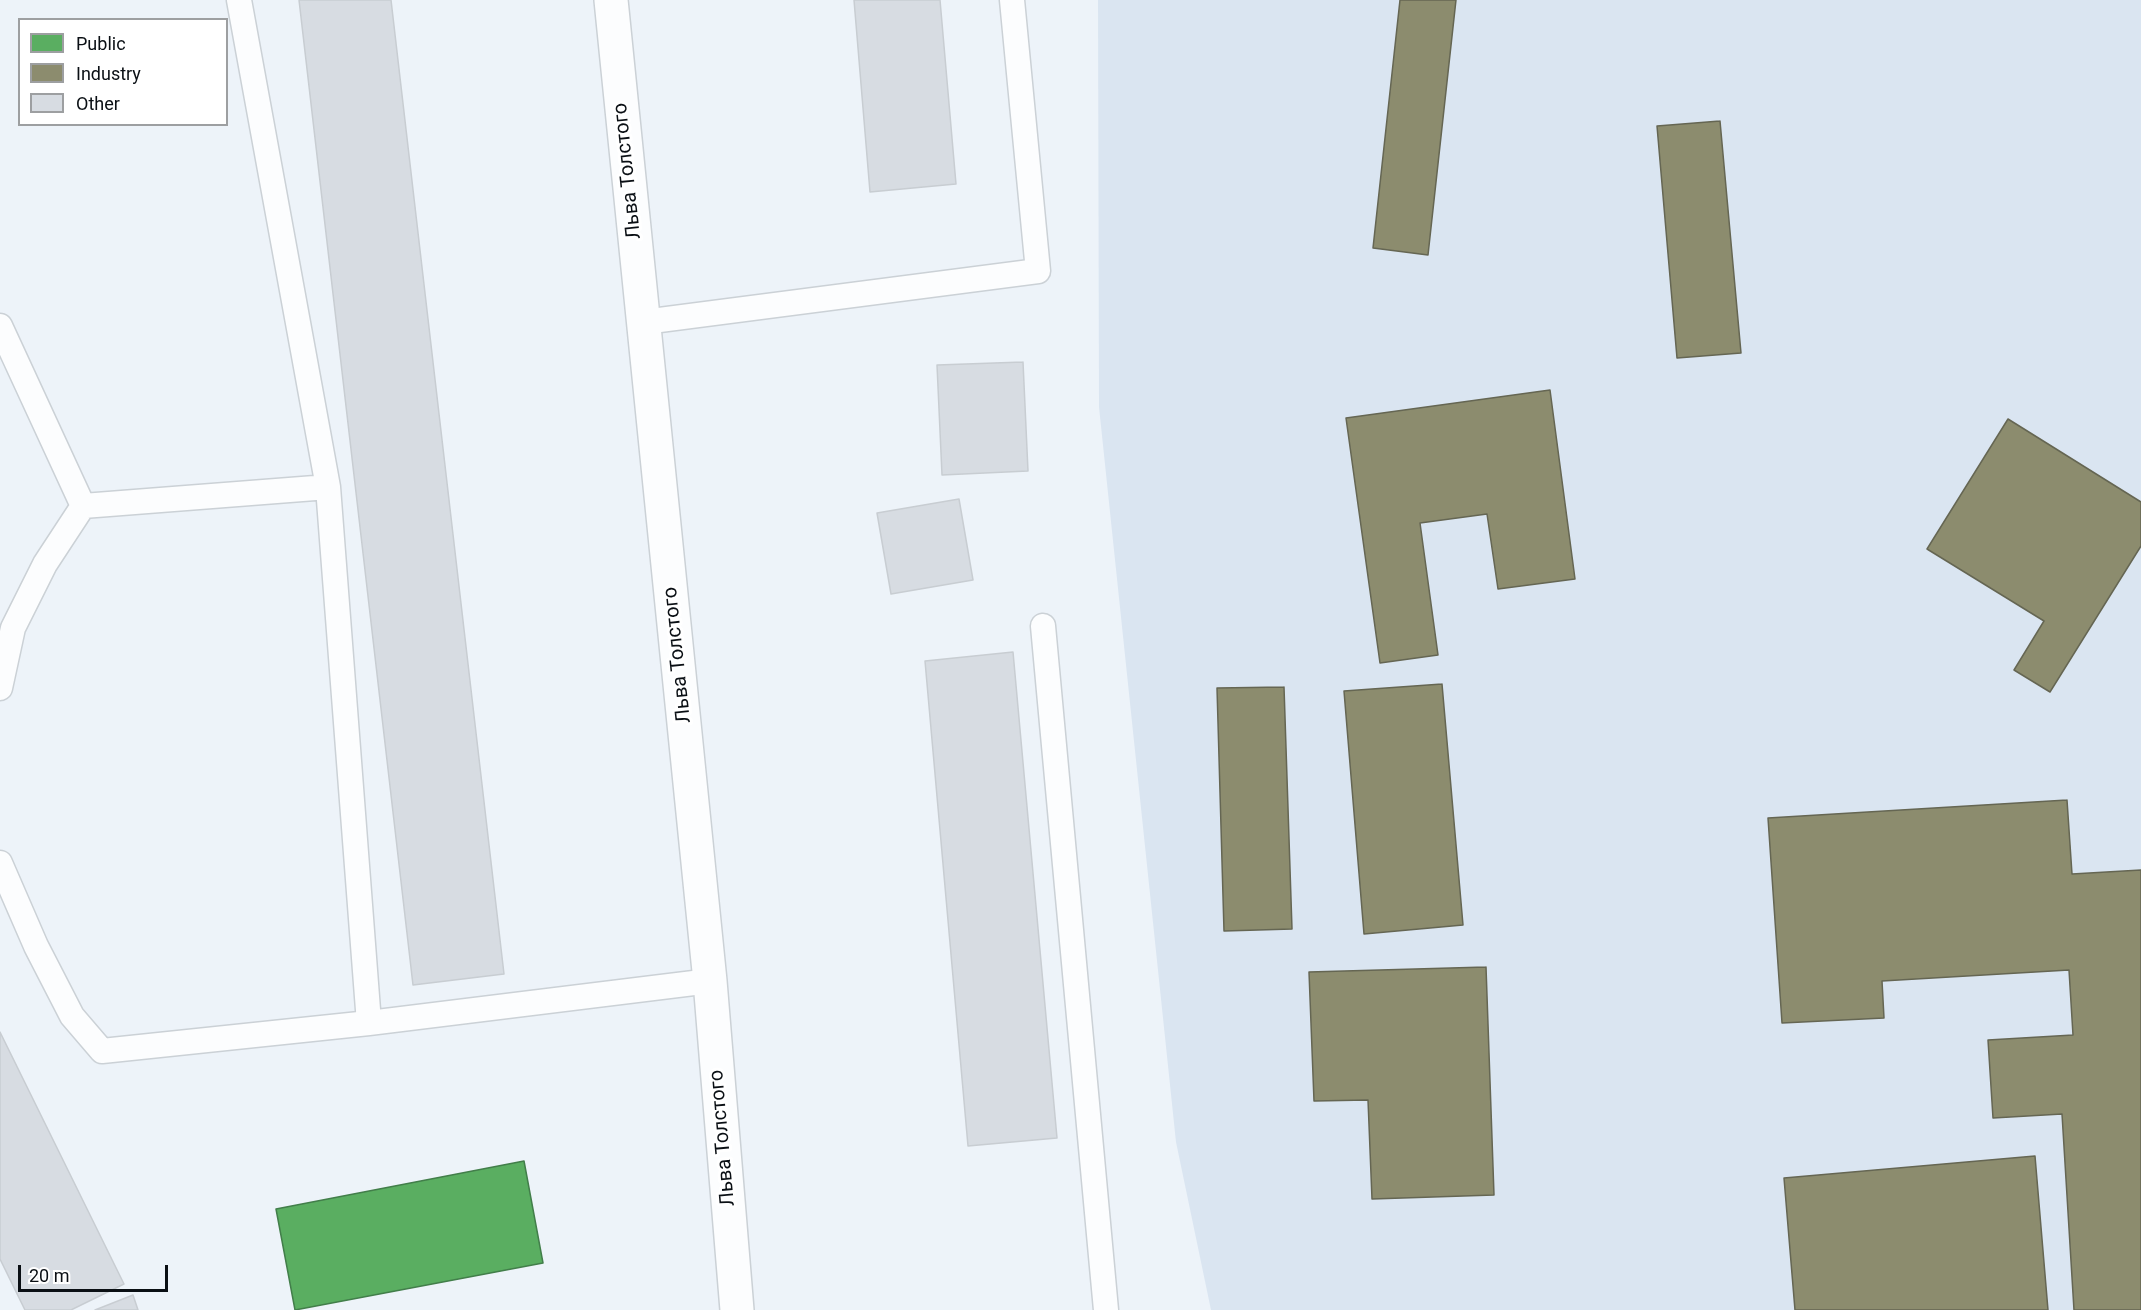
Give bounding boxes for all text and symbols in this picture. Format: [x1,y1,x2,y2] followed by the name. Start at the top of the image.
[18,18,228,126] legend
[76,33,126,54] text: Public
[76,63,141,84] text: Industry
[76,93,120,114] text: Other
[609,102,647,240] street label: Льва Толстого
[659,586,697,724] street label: Льва Толстого
[705,1069,741,1207] street label: Льва Толстого
[21,1253,171,1291] scale bar
[29,1265,69,1286] text: 20 m

